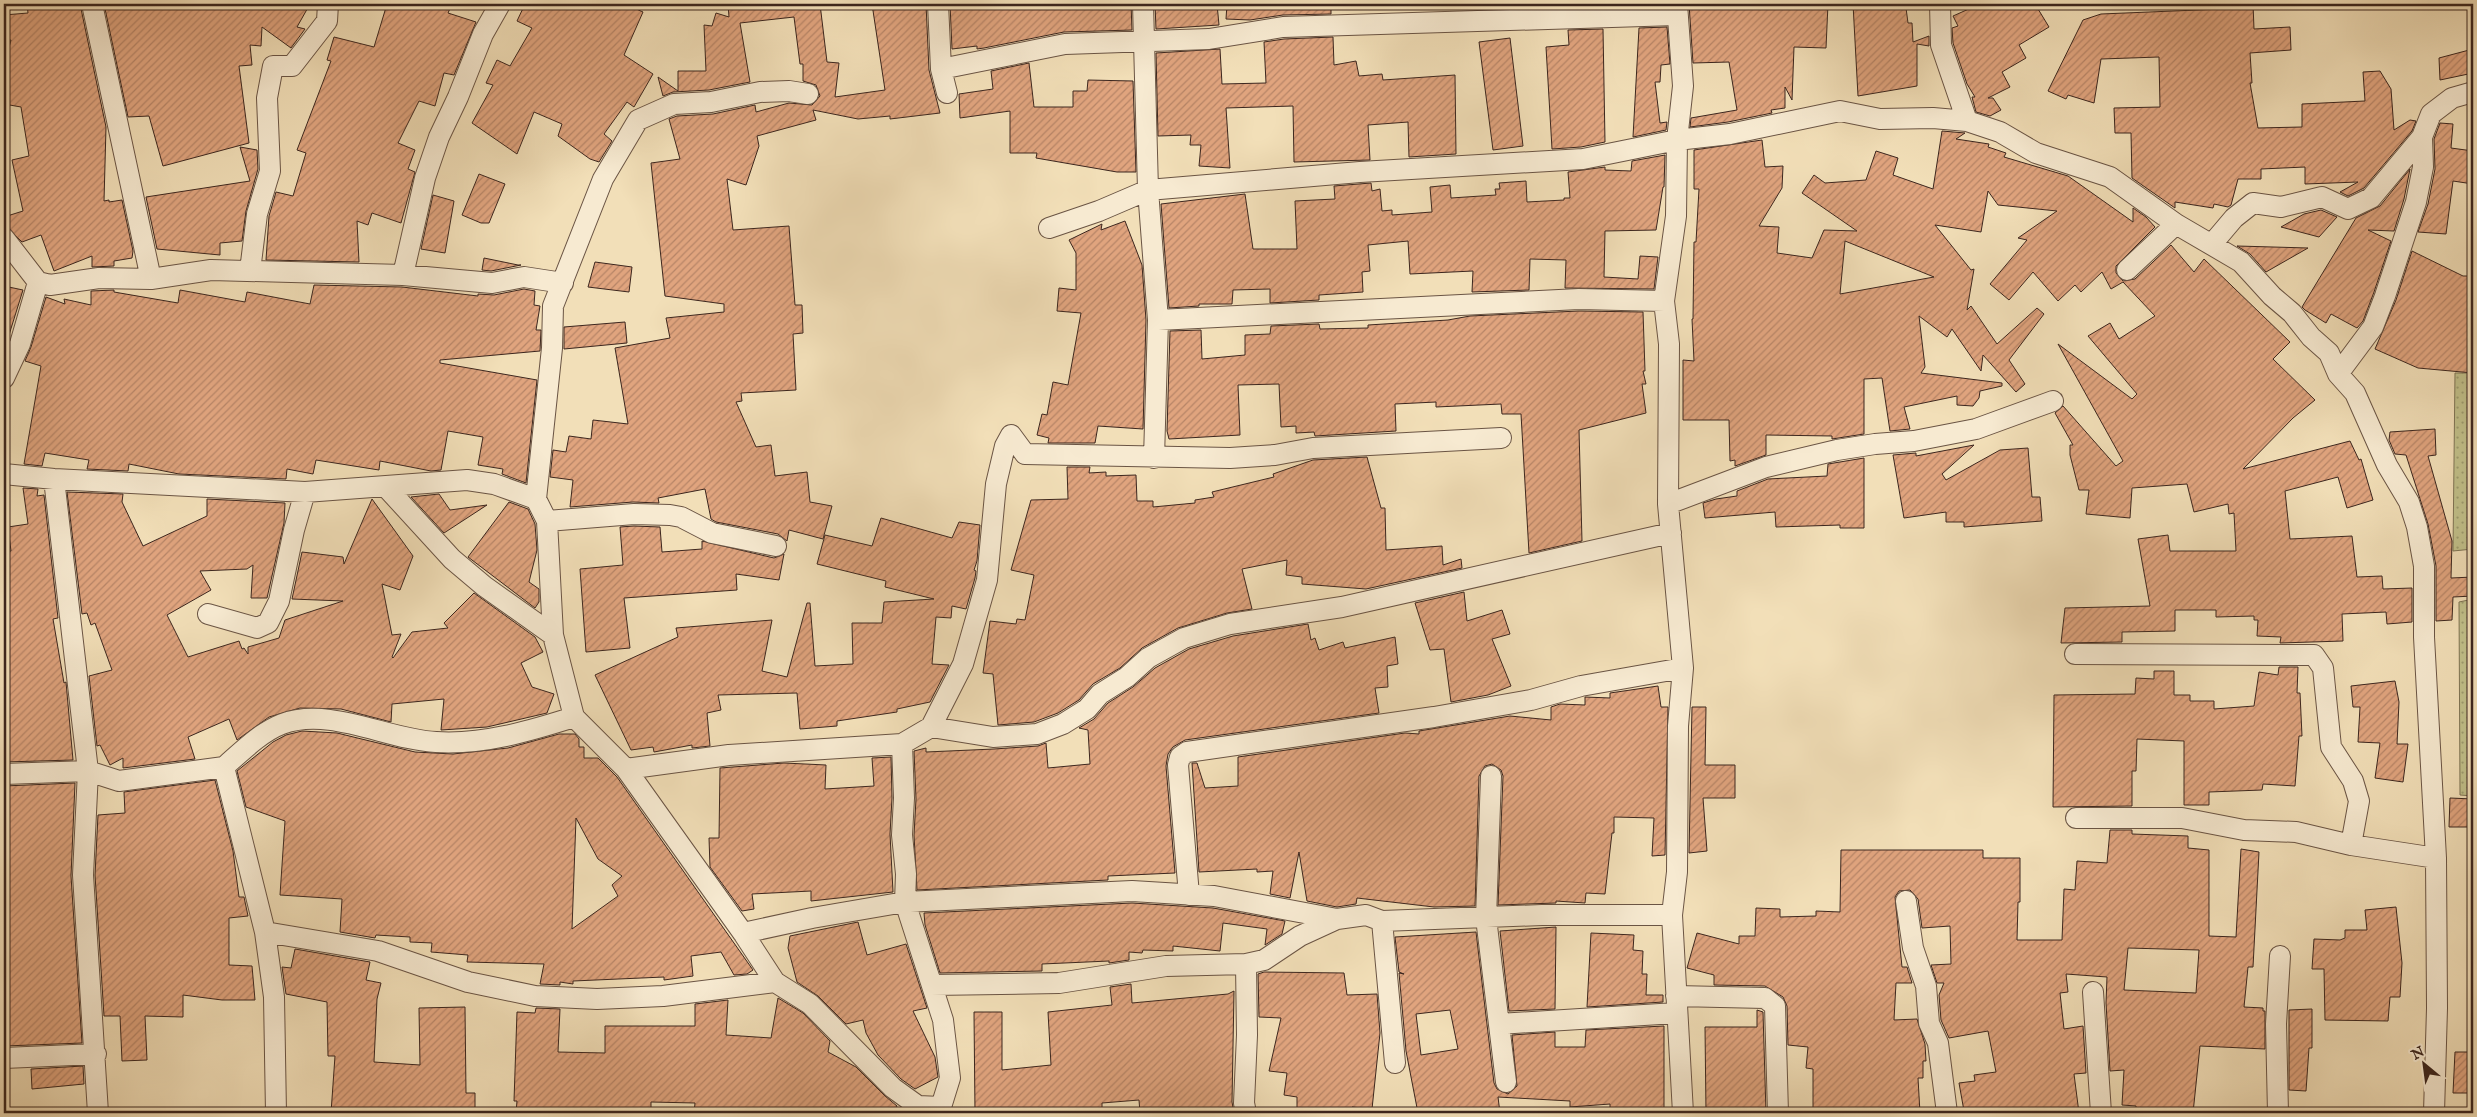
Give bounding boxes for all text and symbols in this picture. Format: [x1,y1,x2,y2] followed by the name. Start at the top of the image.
[2400,1040,2450,1090] north arrow
[2408,1043,2428,1065] text: N

